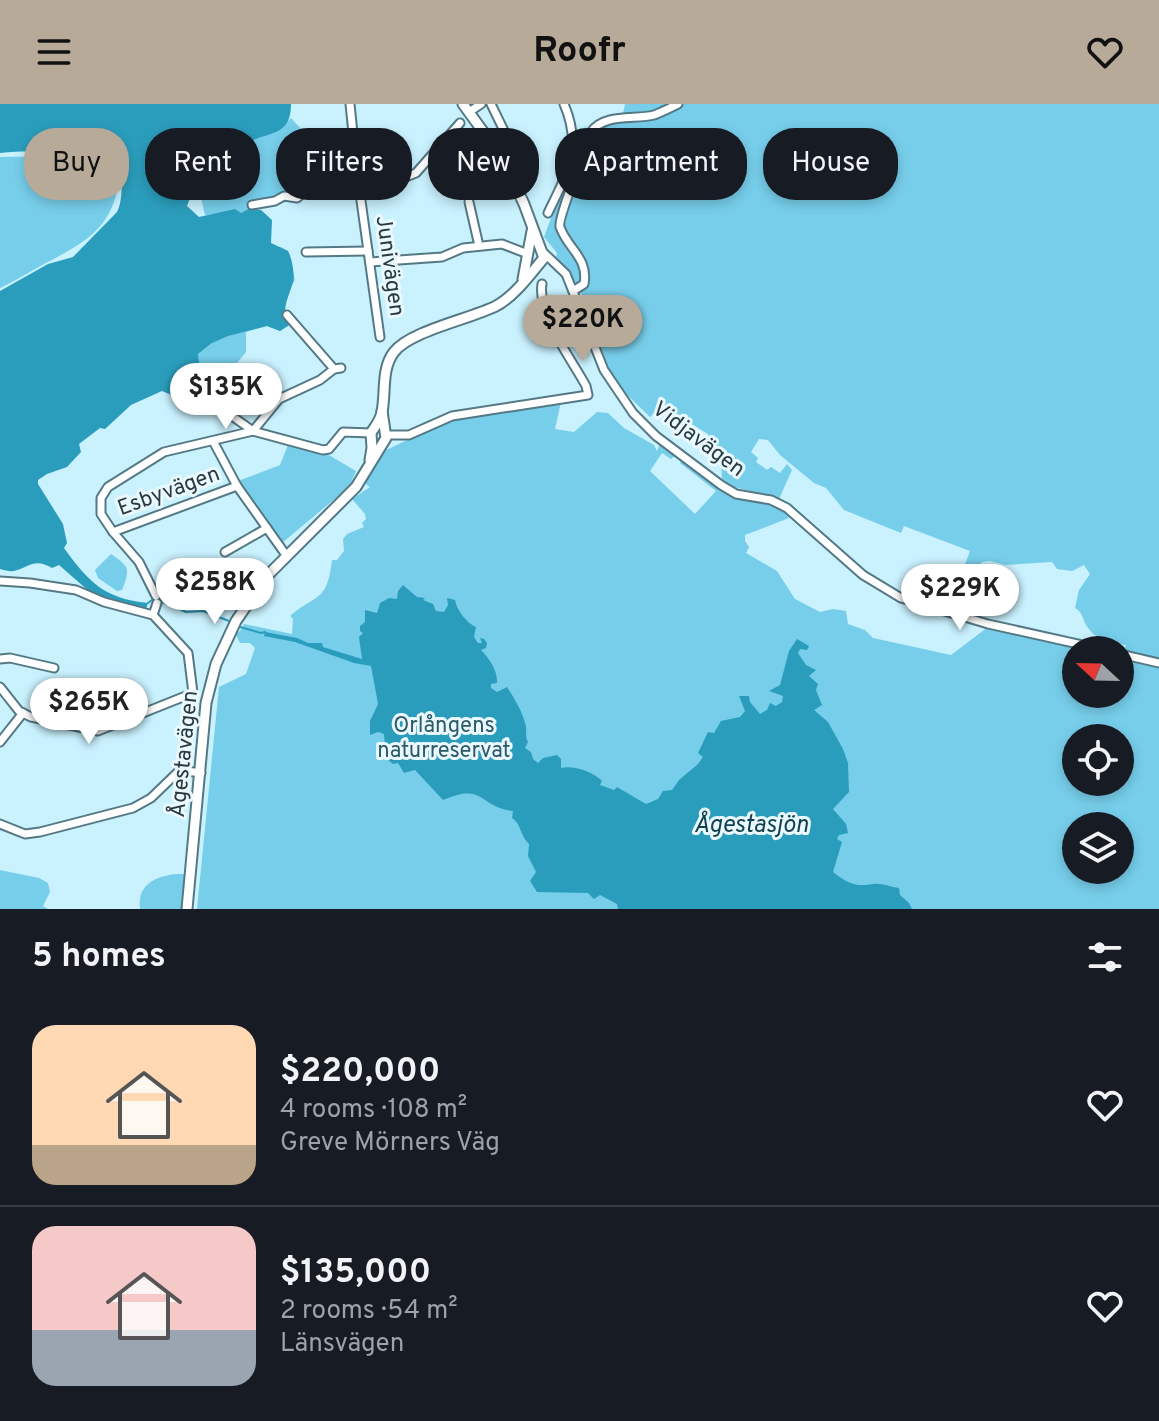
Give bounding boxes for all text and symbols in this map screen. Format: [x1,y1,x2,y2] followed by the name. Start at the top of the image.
[533,29,626,75] text: Roofr
[32,30,76,74] icon: menu
[1083,30,1127,74] icon: heart
[24,128,129,200] chip: Buy
[145,128,260,200] chip: Rent
[276,128,412,200] chip: Filters
[428,128,539,200] chip: New
[555,128,747,200] chip: Apartment
[763,128,898,200] chip: House
[369,214,409,318] street label: Junivägen
[527,295,639,363] pin: $220K
[542,304,625,337] text: $220K
[170,363,282,431] pin: $135K
[188,372,264,405] text: $135K
[646,396,750,484] street label: Vidjavägen
[114,461,224,523] street label: Esbyvägen
[159,558,271,626] pin: $258K
[904,564,1016,632] pin: $229K
[174,567,256,600] text: $258K
[919,573,1001,606] text: $229K
[1062,636,1134,708] north arrow
[1062,636,1134,884] map controls
[33,678,145,746] pin: $265K
[48,687,130,720] text: $265K
[163,689,205,819] street label: Ågestavägen
[377,713,511,765] park label: Orlångens naturreservat
[1062,724,1134,796] button: locate
[694,810,808,841] water label: Ågestasjön
[1062,812,1134,884] button: layers
[1083,935,1127,979] icon: filters
[32,936,166,979] text: 5 homes
[280,1051,440,1094] text: $220,000
[96,1057,192,1153] icon: home
[1083,1083,1127,1127] icon: heart
[280,1094,467,1127] text: 4 rooms · 108 m²
[280,1127,500,1160] text: Greve Mörners Väg
[280,1252,431,1295] text: $135,000
[96,1258,192,1354] icon: home
[1083,1284,1127,1328] icon: heart
[280,1295,458,1328] text: 2 rooms · 54 m²
[280,1328,404,1361] text: Länsvägen

